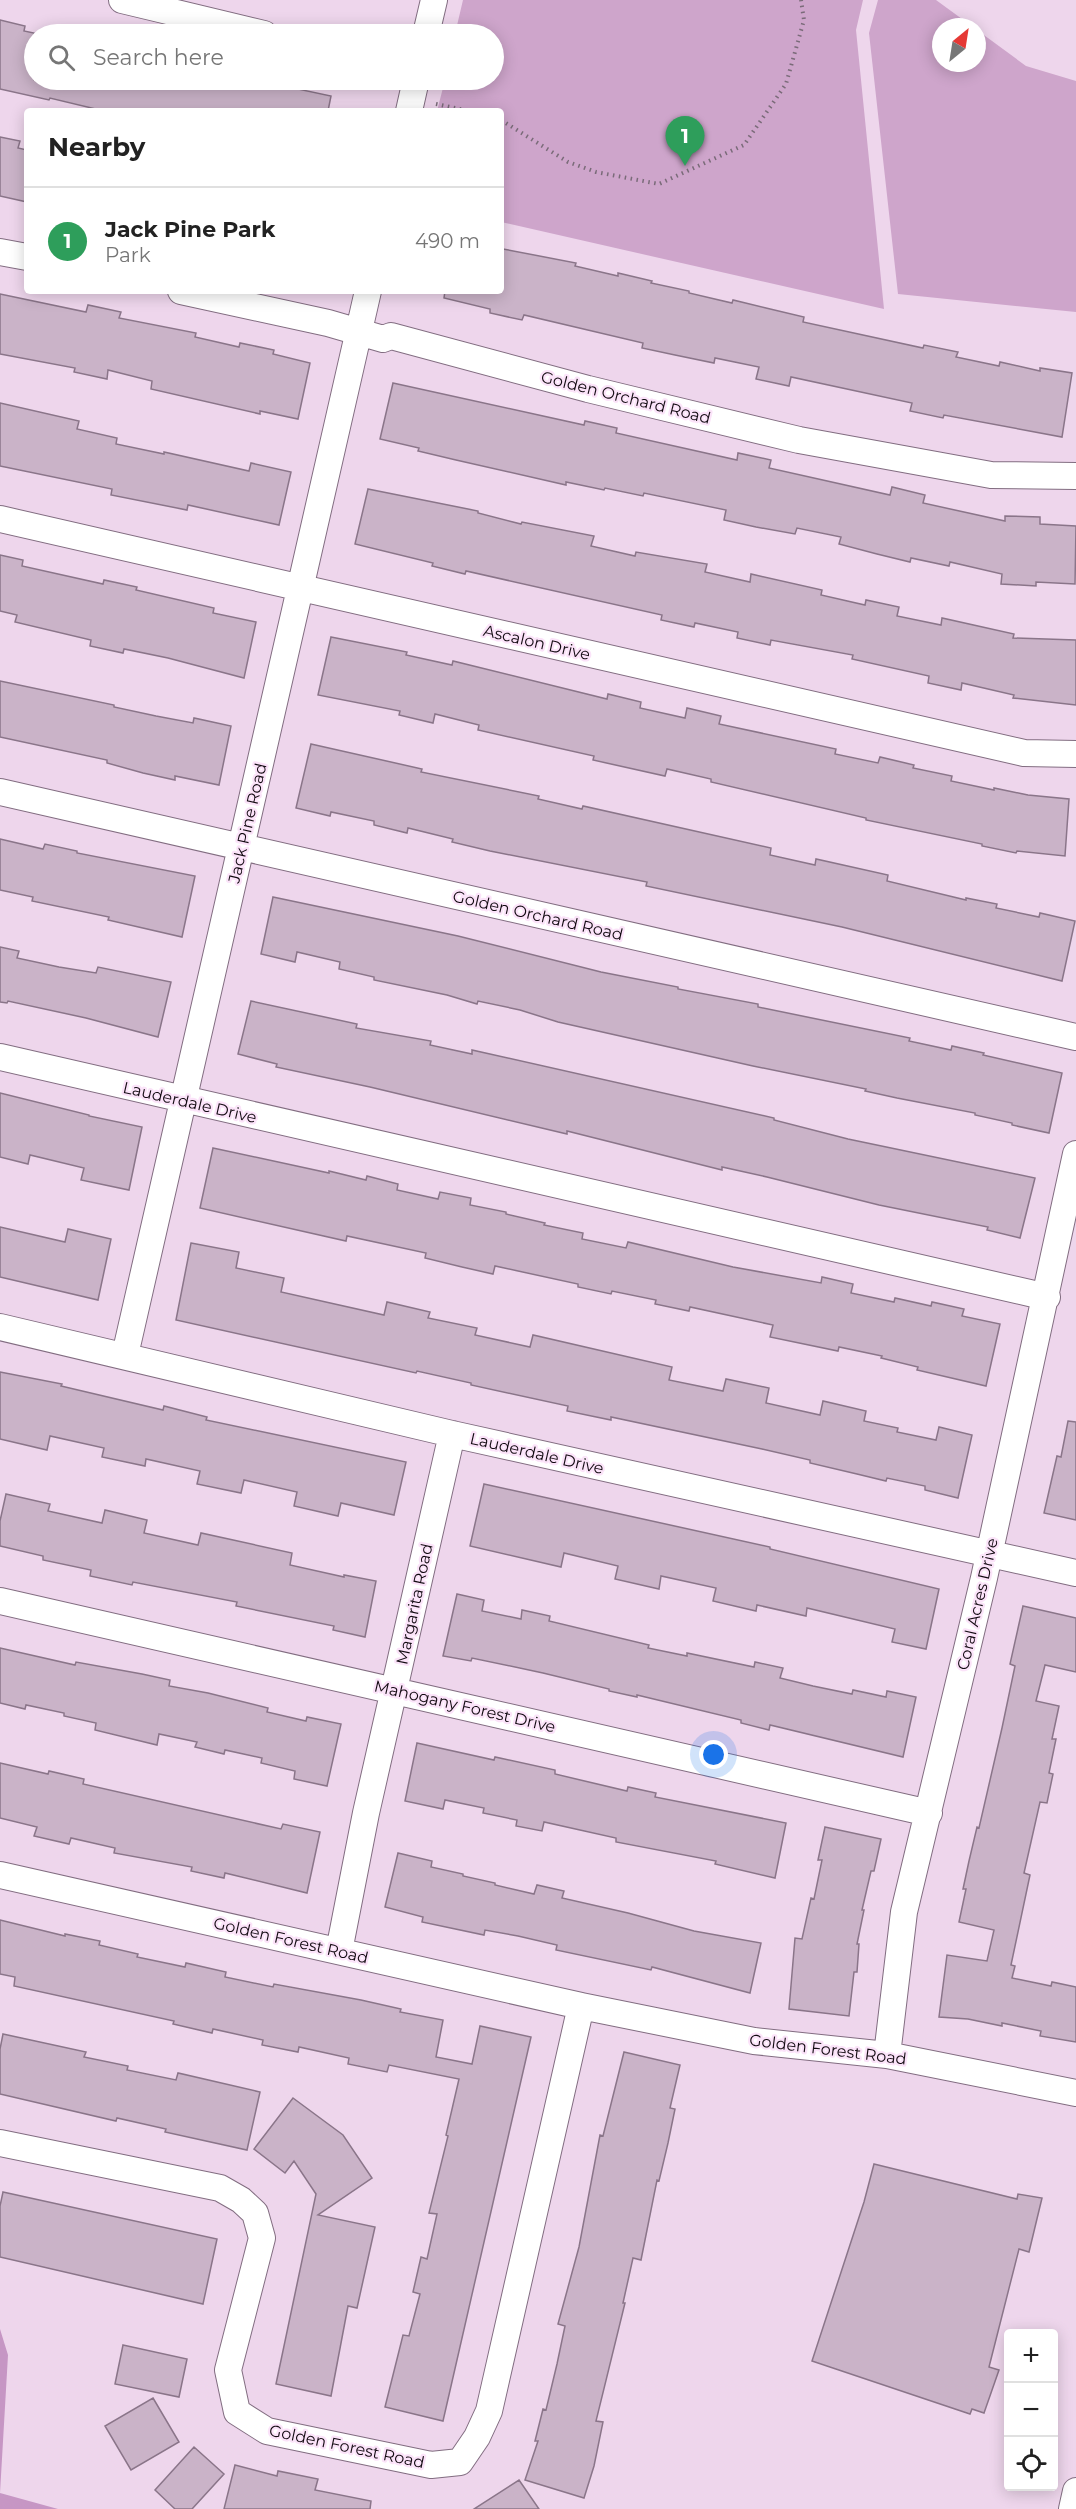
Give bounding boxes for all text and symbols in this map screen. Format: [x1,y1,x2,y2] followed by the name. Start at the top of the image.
[932,18,986,72] north arrow
[24,24,504,90] search box
[45,41,78,74] icon: search
[93,44,224,71] text: Search here
[666,116,704,166] pin: 1
[48,131,145,163] text: Nearby
[105,216,275,243] text: Jack Pine Park
[64,229,71,253] text: 1
[415,229,480,253] text: 490 m
[105,243,151,267] text: Park
[539,367,713,428] street label: Golden Orchard Road
[482,621,592,664] street label: Ascalon Drive
[224,761,271,886] street label: Jack Pine Road
[451,887,625,944] street label: Golden Orchard Road
[121,1078,259,1127] street label: Lauderdale Drive
[468,1429,606,1478] street label: Lauderdale Drive
[953,1536,1002,1672] street label: Coral Acres Drive
[392,1542,437,1666] street label: Margarita Road
[372,1676,557,1737] street label: Mahogany Forest Drive
[699,1740,728,1769] your location
[212,1913,370,1968] street label: Golden Forest Road
[748,2030,908,2069] street label: Golden Forest Road
[1004,2329,1058,2491] map controls
[1004,2329,1058,2383] button: +
[1004,2383,1058,2437] button: −
[267,2421,426,2472] street label: Golden Forest Road
[1004,2437,1058,2491] button: locate

